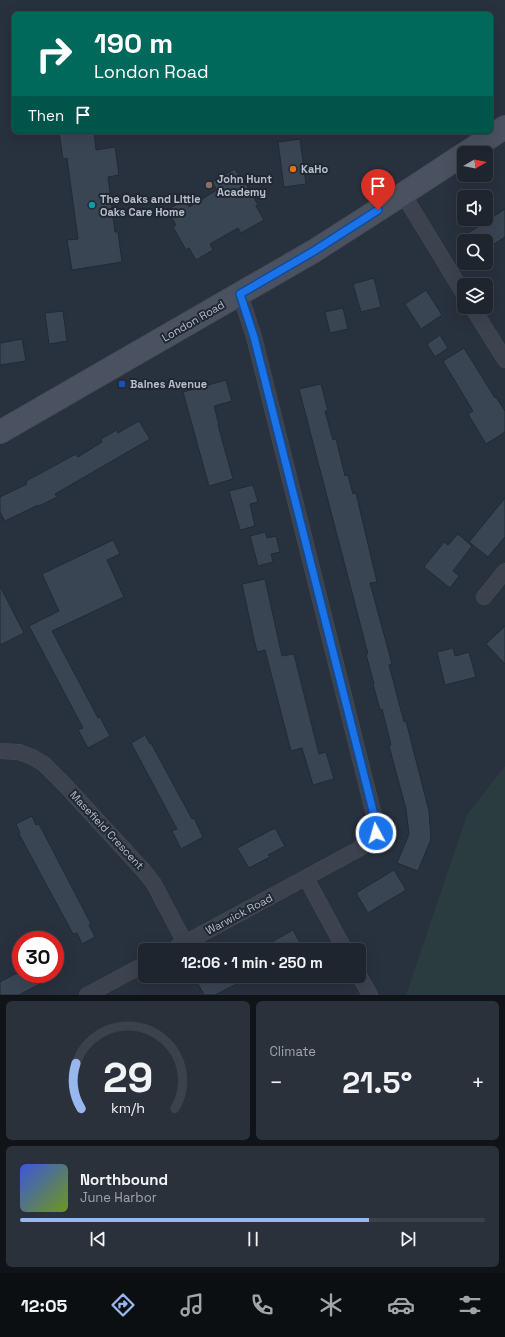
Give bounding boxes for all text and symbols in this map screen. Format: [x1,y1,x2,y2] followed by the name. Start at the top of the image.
[94,25,173,61] text: 190 m
[28,28,80,80] icon: right
[94,60,208,83] text: London Road
[72,104,94,126] icon: arrive
[28,106,64,125] text: Then
[457,146,493,182] north arrow
[457,146,493,314] map controls
[301,162,328,176] place label: KaHo
[288,164,298,174] marker: KaHo
[361,169,395,210] pin
[217,172,272,199] place label: John Hunt Academy
[367,175,389,197] icon: arrive
[204,180,214,190] marker: John Hunt Academy
[457,190,493,226] button: sound
[100,192,201,219] place label: The Oaks and Little Oaks Care Home
[87,200,97,210] marker: The Oaks and Little Oaks Care Home
[457,234,493,270] button: search
[457,278,493,314] button: layers
[159,297,227,345] street label: London Road
[130,377,207,391] place label: Baines Avenue
[117,379,127,389] marker: Baines Avenue
[67,788,147,872] street label: Masefield Crescent
[355,812,397,854] position arrow
[203,890,275,938] street label: Warwick Road
[12,931,64,983] speed limit sign: 30
[181,953,323,972] text: 12:06 · 1 min · 250 m
[270,1043,316,1060] text: Climate
[103,1050,153,1103] text: 29
[342,1063,412,1102] text: 21.5°
[270,1068,283,1096] text: −
[471,1068,485,1096] text: +
[111,1098,145,1116] text: km/h
[80,1170,168,1189] text: Northbound
[80,1189,157,1206] text: June Harbor
[87,1228,109,1250] icon: previous
[242,1228,264,1250] icon: pause
[397,1228,419,1250] icon: next
[109,1291,137,1319] icon: directions
[178,1291,206,1319] icon: music
[248,1291,276,1319] icon: phone
[317,1291,345,1319] icon: climate
[387,1291,415,1319] icon: car
[456,1291,484,1319] icon: filters
[21,1294,67,1317] text: 12:05

